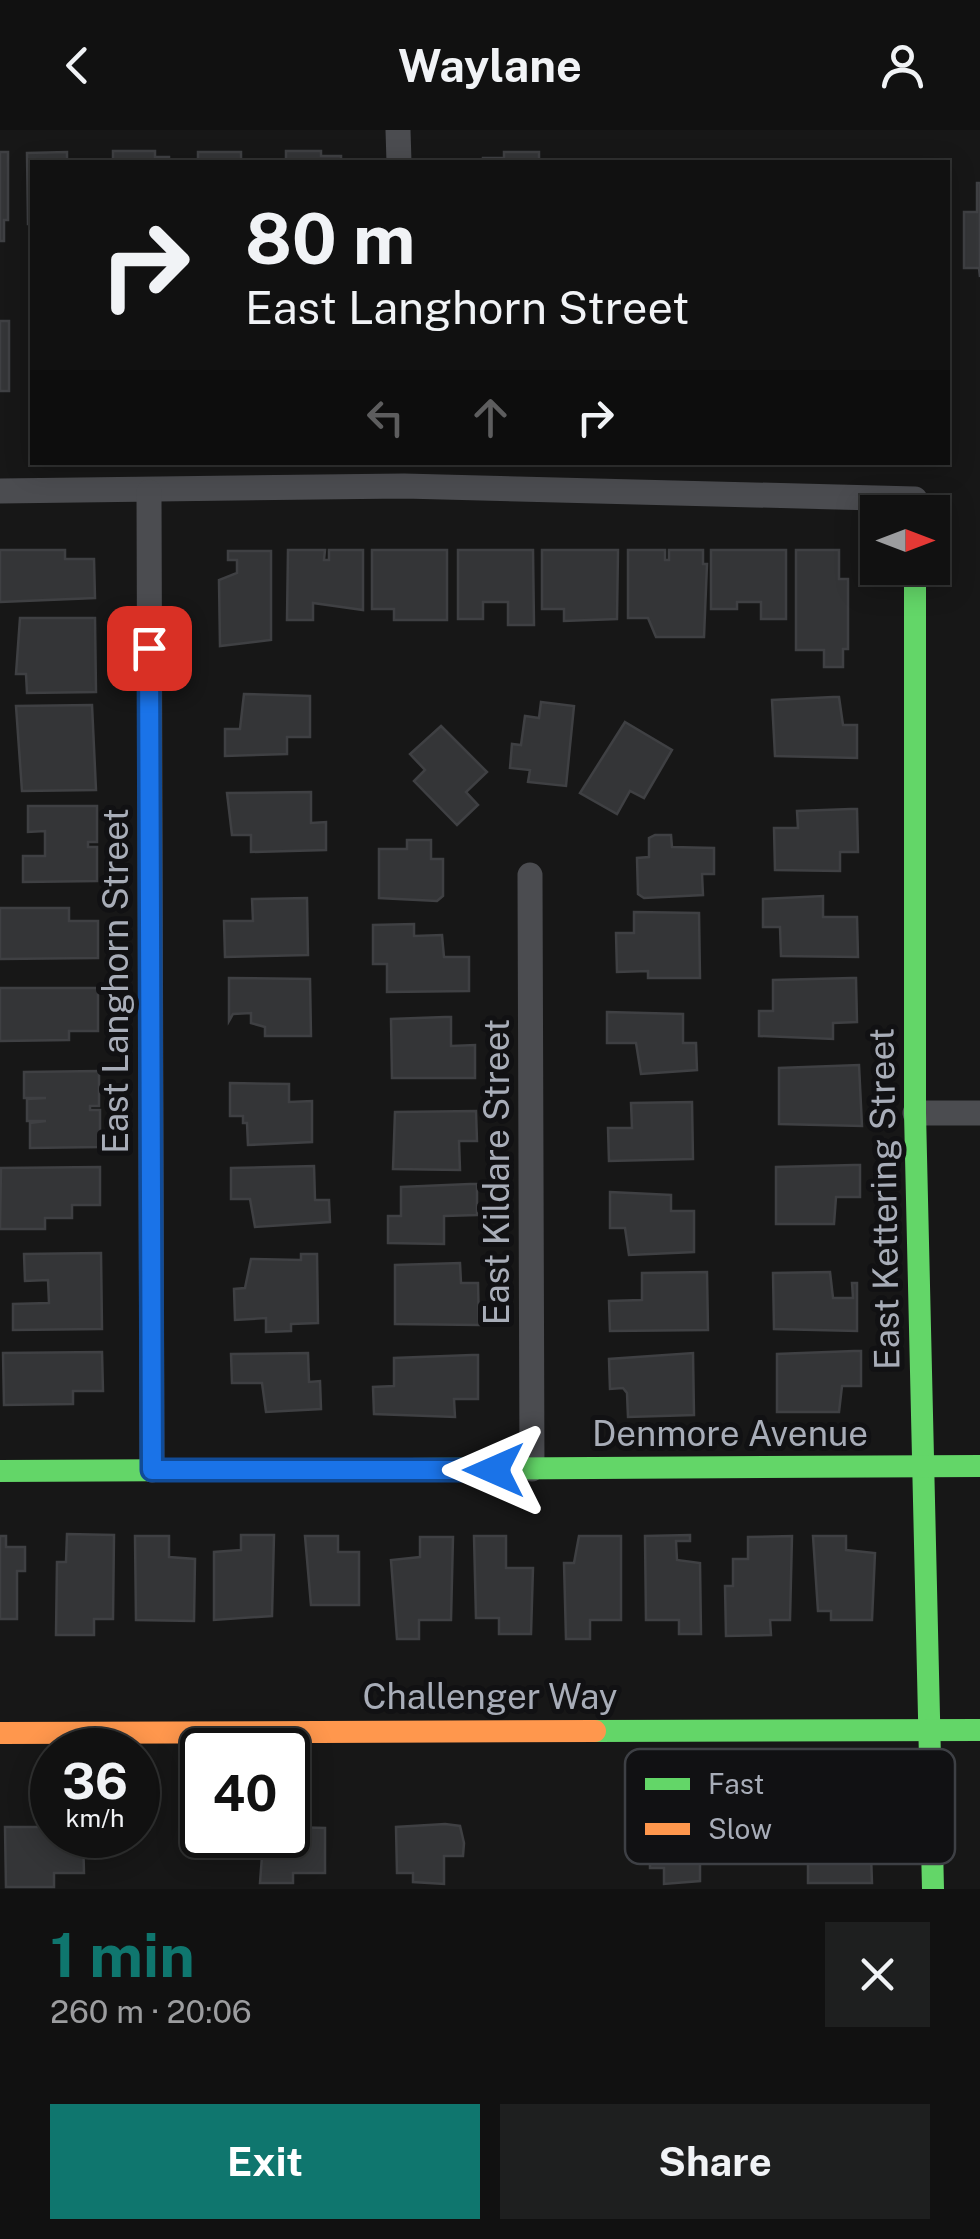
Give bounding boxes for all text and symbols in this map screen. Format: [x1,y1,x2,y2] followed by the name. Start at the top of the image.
[50,38,105,93] icon: back
[875,38,930,93] icon: person
[398,39,582,92] text: Waylane
[245,197,415,280] text: 80 m
[80,200,210,330] icon: right
[245,281,689,334] text: East Langhorn Street
[358,390,413,445] icon: left
[463,390,518,445] icon: ahead
[568,390,623,445] icon: right
[860,495,950,585] north arrow
[860,495,950,585] map controls
[107,606,192,691] pin
[122,621,177,676] icon: arrive
[95,808,136,1154] street label: East Langhorn Street
[476,1019,517,1325] street label: East Kildare Street
[861,1028,907,1370] street label: East Kettering Street
[592,1413,868,1454] street label: Denmore Avenue
[442,1418,546,1522] position arrow
[362,1676,618,1717] street label: Challenger Way
[180,1728,310,1858] speed limit sign: 40
[625,1749,955,1864] legend
[62,1751,128,1810] text: 36
[708,1767,764,1800] text: Fast
[66,1803,124,1833] text: km/h
[708,1812,772,1845] text: Slow
[50,1920,195,1991] text: 1 min
[825,1922,930,2027] button: close
[50,1993,252,2030] text: 260 m · 20:06
[50,2104,480,2219] button: Exit
[500,2104,930,2219] button: Share

